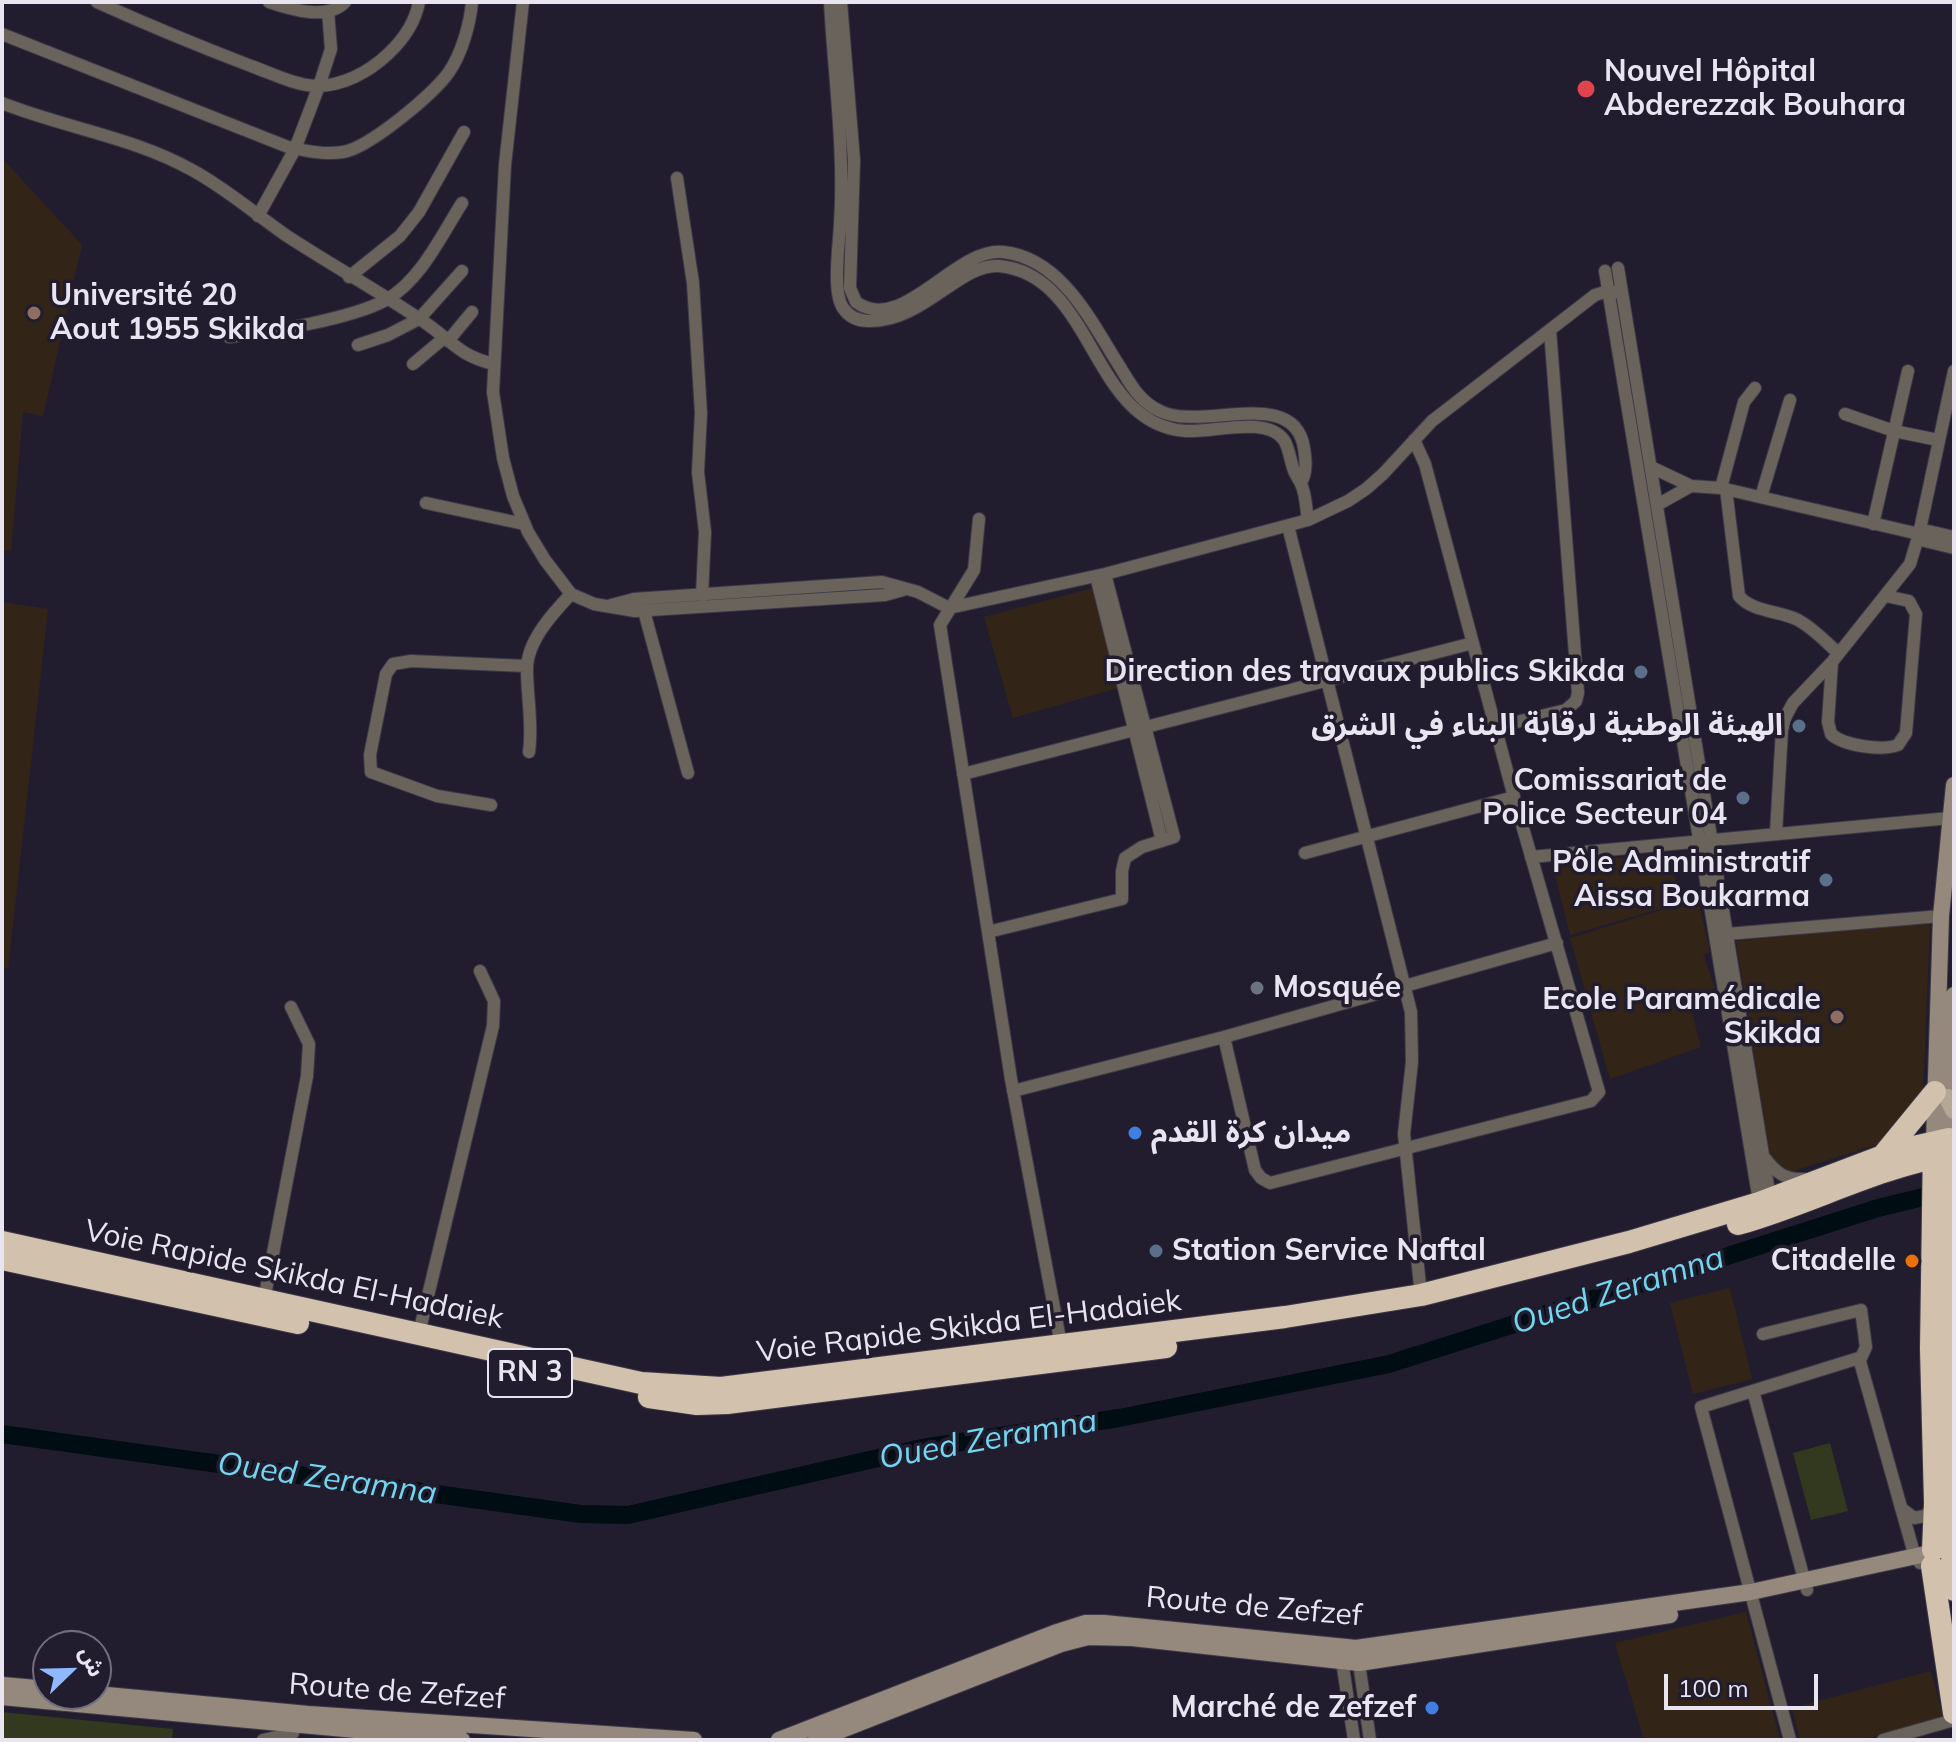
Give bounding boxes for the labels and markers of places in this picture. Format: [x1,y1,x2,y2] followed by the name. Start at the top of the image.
[1604,54,1906,124] place label: Nouvel Hôpital Abderezzak Bouhara
[1575,78,1597,100] marker: Nouvel Hôpital Abderezzak Bouhara
[50,278,305,348] place label: Université 20 Aout 1955 Skikda
[25,304,43,322] marker: Université 20 Aout 1955 Skikda
[1105,654,1625,690] place label: Direction des travaux publics Skikda
[1632,663,1650,681] marker: Direction des travaux publics Skikda
[1311,708,1783,744] place label: الهيئة الوطنية لرقابة البناء في الشرق
[1790,717,1808,735] marker: الهيئة الوطنية لرقابة البناء في الشرق
[1482,763,1727,834] place label: Comissariat de Police Secteur 04
[1734,789,1752,807] marker: Comissariat de Police Secteur 04
[1552,845,1810,916] place label: Pôle Administratif Aissa Boukarma
[1817,871,1835,889] marker: Pôle Administratif Aissa Boukarma
[1273,970,1401,1006] place label: Mosquée
[1248,979,1266,997] marker: Mosquée
[1542,982,1821,1052] place label: Ecole Paramédicale Skikda
[1828,1008,1846,1026] marker: Ecole Paramédicale Skikda
[1151,1115,1351,1151] place label: ميدان كرة القدم
[1126,1124,1144,1142] marker: ميدان كرة القدم
[1172,1233,1486,1269] place label: Station Service Naftal
[1147,1242,1165,1260] marker: Station Service Naftal
[1771,1243,1896,1279] place label: Citadelle
[1903,1252,1921,1270] marker: Citadelle
[1171,1690,1416,1726] place label: Marché de Zefzef
[1423,1699,1441,1717] marker: Marché de Zefzef

